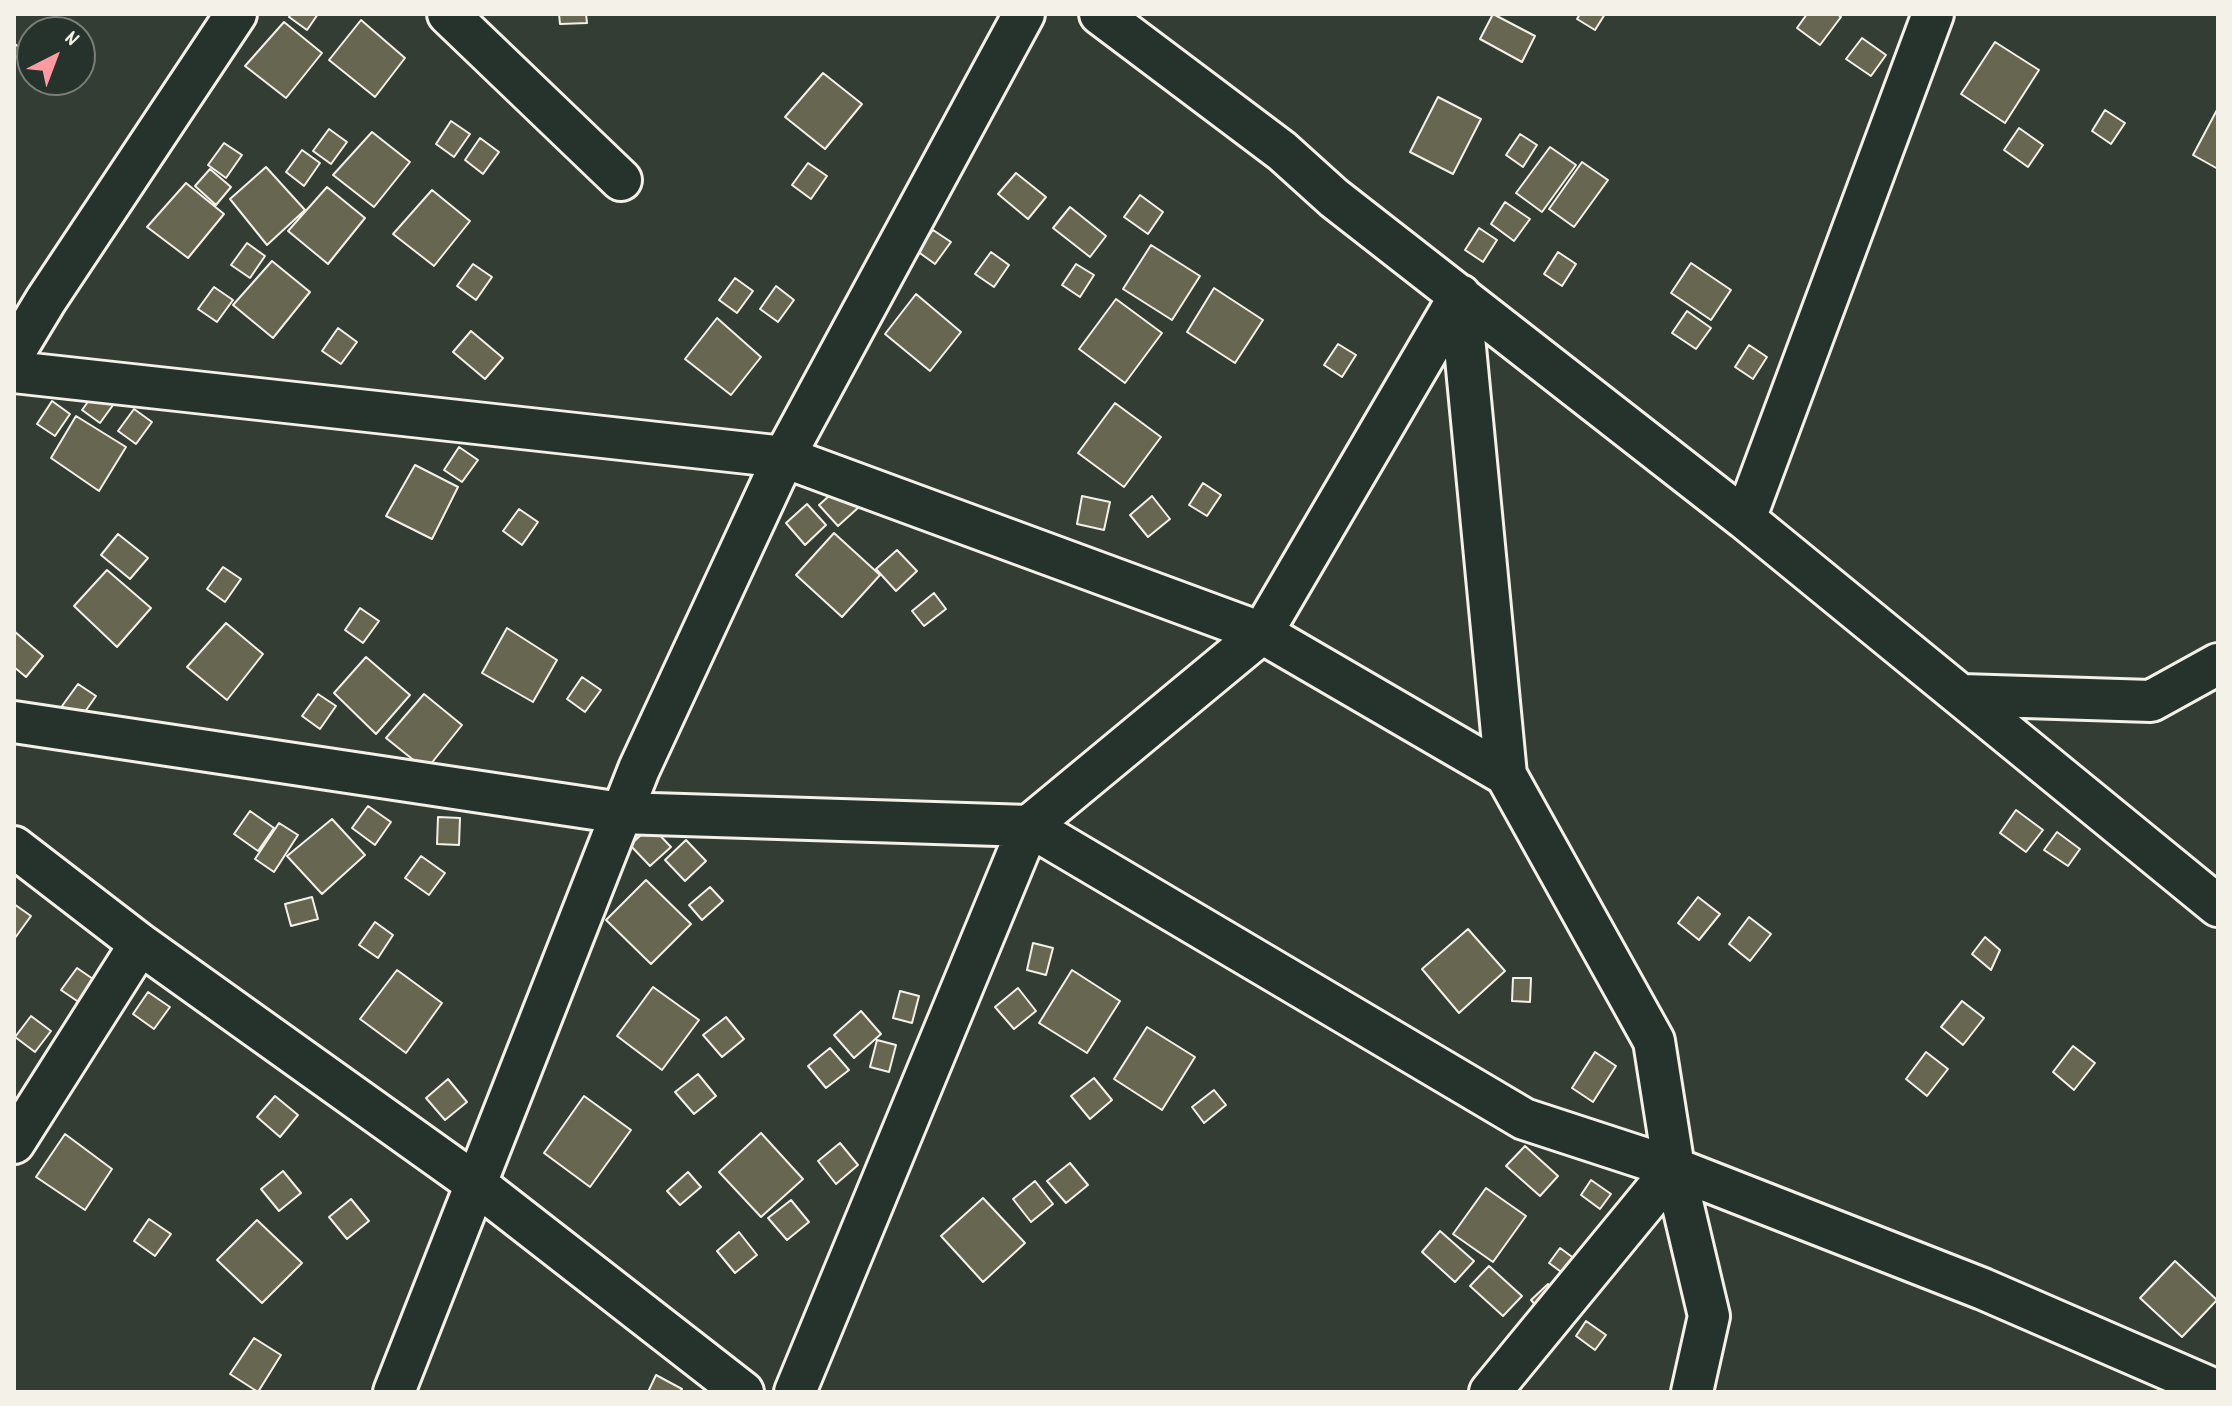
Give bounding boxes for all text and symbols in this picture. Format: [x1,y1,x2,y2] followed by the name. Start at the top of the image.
[16,16,96,96] north arrow
[57,24,85,54] text: N

